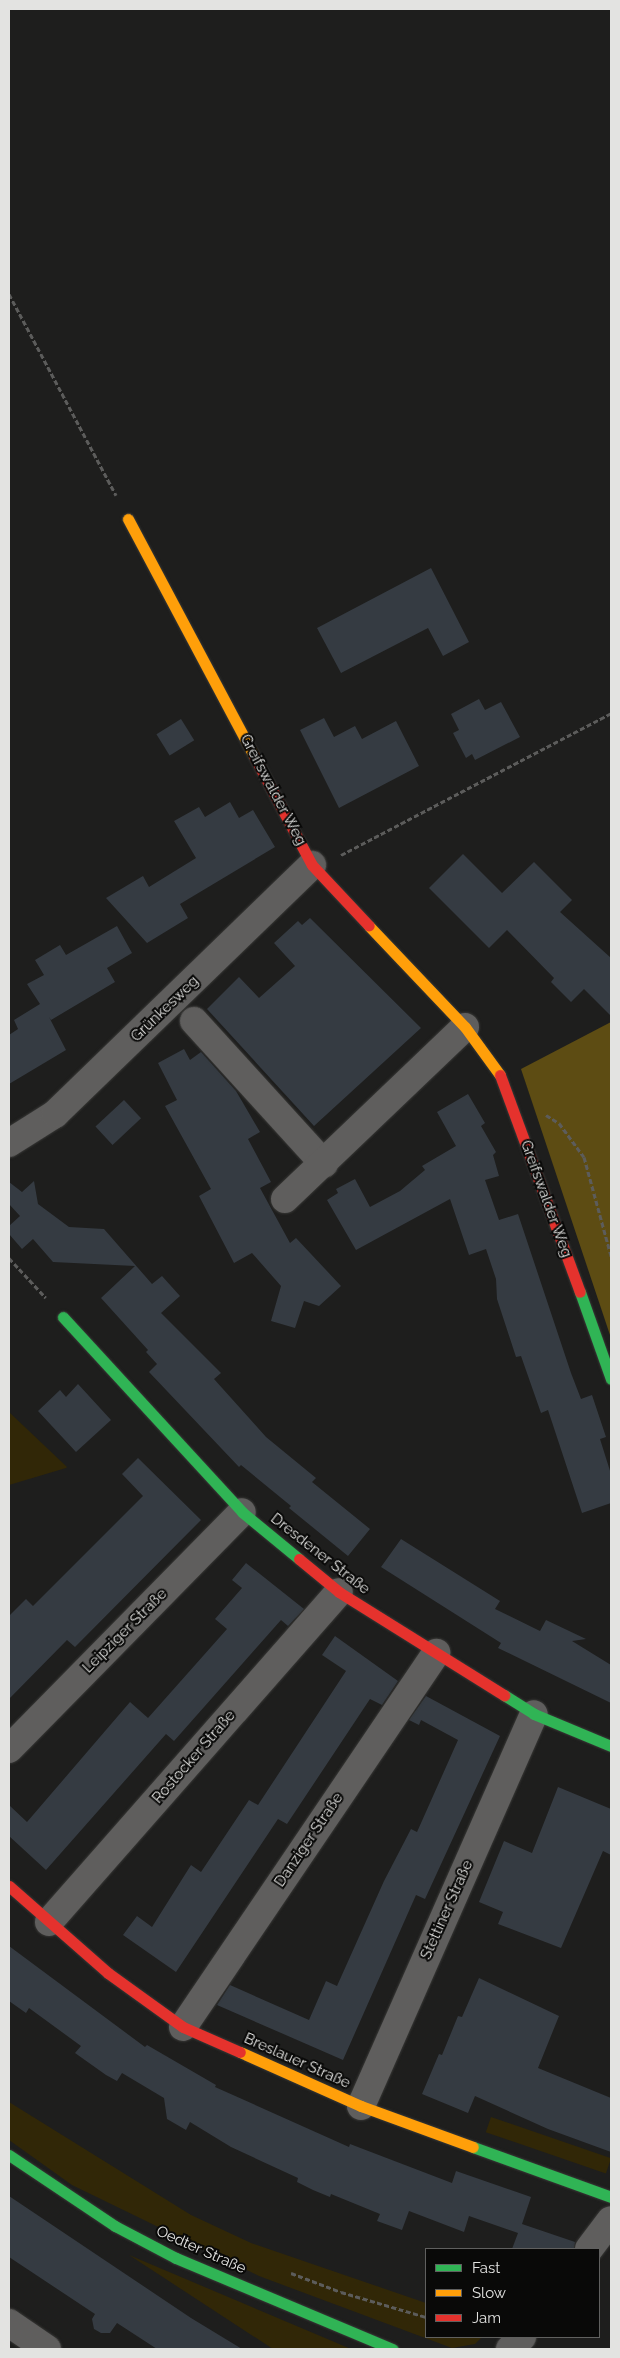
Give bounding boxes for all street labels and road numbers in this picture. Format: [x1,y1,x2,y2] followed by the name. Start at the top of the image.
[236,731,310,849] street label: Greifswalder Weg
[127,972,203,1046] street label: Grünkesweg
[516,1138,576,1260] street label: Greifswalder Weg
[267,1510,373,1598] street label: Dresdener Straße
[79,1585,171,1677] street label: Leipziger Straße
[149,1707,239,1807] street label: Rostocker Straße
[271,1789,347,1891] street label: Danziger Straße
[417,1857,477,1963] street label: Stettiner Straße
[241,2029,353,2093] street label: Breslauer Straße
[153,2222,249,2278] street label: Oedter Straße

